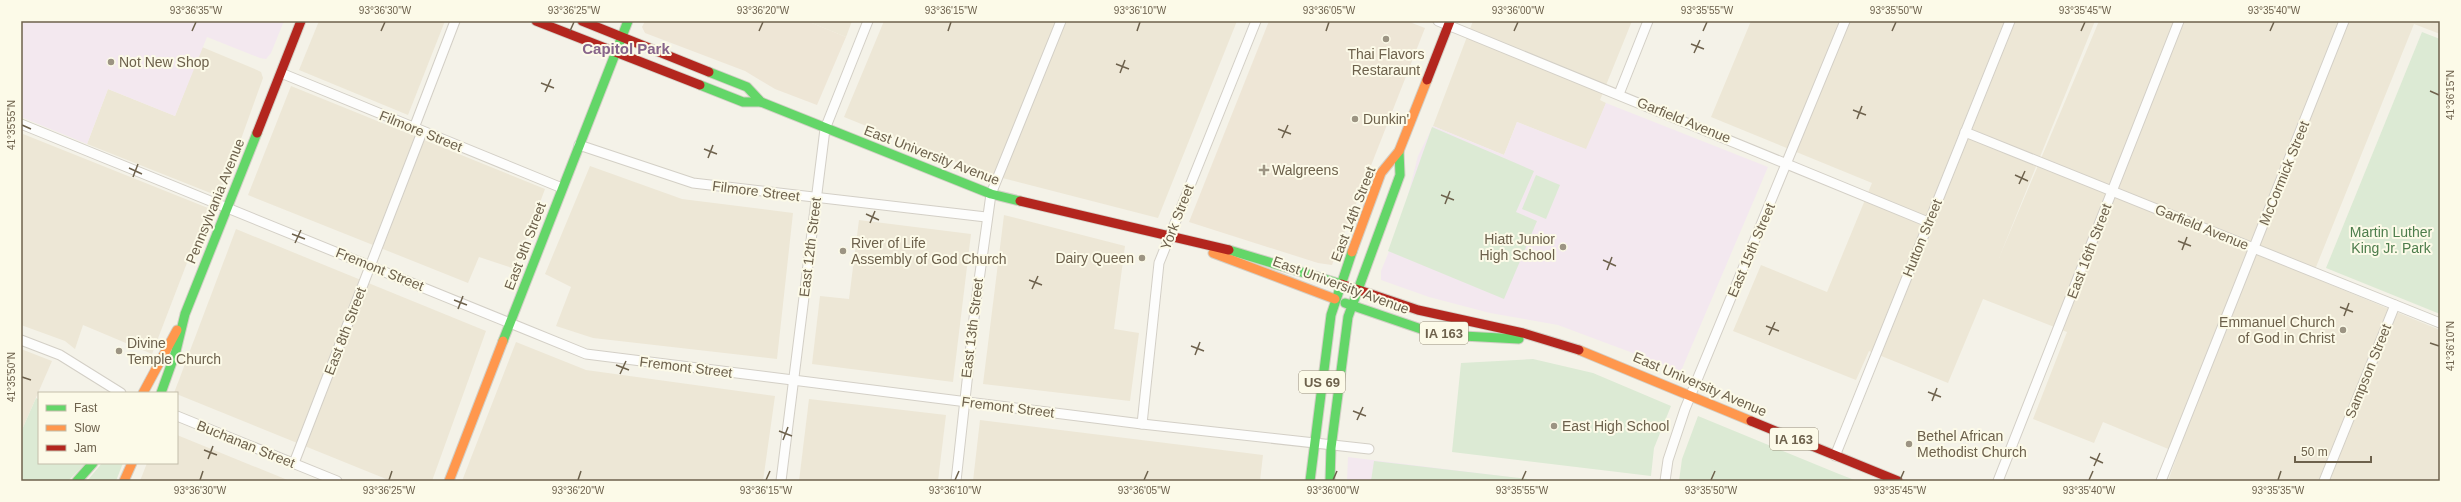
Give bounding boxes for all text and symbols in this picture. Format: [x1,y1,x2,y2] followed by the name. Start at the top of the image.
[170,5,223,16] text: 93°36'35"W
[359,5,412,16] text: 93°36'30"W
[548,5,601,16] text: 93°36'25"W
[737,5,790,16] text: 93°36'20"W
[925,5,978,16] text: 93°36'15"W
[1114,5,1167,16] text: 93°36'10"W
[1303,5,1356,16] text: 93°36'05"W
[1492,5,1545,16] text: 93°36'00"W
[1681,5,1734,16] text: 93°35'55"W
[1870,5,1923,16] text: 93°35'50"W
[2059,5,2112,16] text: 93°35'45"W
[2248,5,2301,16] text: 93°35'40"W
[1381,34,1391,44] marker: Thai Flavors Restaraunt
[582,40,670,57] district label: Capitol Park
[1347,46,1425,78] place label: Thai Flavors Restaraunt
[119,54,209,70] place label: Not New Shop
[106,57,116,67] marker: Not New Shop
[2445,70,2456,120] text: 41°36'15"N
[1635,94,1733,146] street label: Garfield Avenue
[6,100,17,150] text: 41°35'55"N
[377,107,465,155] street label: Filmore Street
[1363,111,1409,127] place label: Dunkin'
[1350,114,1360,124] marker: Dunkin'
[2256,118,2312,228] street label: McCormick Street
[862,122,1002,188] street label: East University Avenue
[183,136,248,266] street label: Pennsylvania Avenue
[1272,162,1338,178] place label: Walgreens
[1328,164,1378,264] street label: East 14th Street
[1259,165,1269,175] marker: Walgreens
[711,178,801,204] street label: Filmore Street
[1157,182,1197,252] street label: York Street
[796,196,824,298] street label: East 12th Street
[1899,197,1945,279] street label: Hutton Street
[501,200,549,292] street label: East 9th Street
[1724,201,1778,299] street label: East 15th Street
[2064,201,2114,301] street label: East 16th Street
[2153,201,2251,253] street label: Garfield Avenue
[2350,224,2433,256] park label: Martin Luther King Jr. Park
[1480,231,1555,263] place label: Hiatt Junior High School
[851,235,1007,267] place label: River of Life Assembly of God Church
[1558,242,1568,252] marker: Hiatt Junior High School
[334,244,426,294] street label: Fremont Street
[838,246,848,256] marker: River of Life Assembly of God Church
[1055,250,1134,266] place label: Dairy Queen
[1137,253,1147,263] marker: Dairy Queen
[1271,253,1411,317] street label: East University Avenue
[958,277,986,379] street label: East 13th Street
[321,285,369,377] street label: East 8th Street
[2219,314,2335,346] place label: Emmanuel Church of God in Christ
[2342,321,2394,421] street label: Sampson Street
[2445,321,2456,371] text: 41°36'10"N
[1420,322,1468,344] road number: IA 163
[2338,325,2348,335] marker: Emmanuel Church of God in Christ
[127,335,221,367] place label: Divine Temple Church
[114,346,124,356] marker: Divine Temple Church
[1631,349,1769,420] street label: East University Avenue
[6,352,17,402] text: 41°35'50"N
[639,353,733,381] street label: Fremont Street
[1299,371,1345,393] road number: US 69
[38,392,178,464] legend
[961,393,1055,421] street label: Fremont Street
[74,401,98,415] text: Fast
[195,417,297,471] street label: Buchanan Street
[1562,418,1669,434] place label: East High School
[74,421,100,435] text: Slow
[1549,421,1559,431] marker: East High School
[1770,428,1818,450] road number: IA 163
[1917,428,2027,460] place label: Bethel African Methodist Church
[2295,438,2371,464] scale bar
[1904,439,1914,449] marker: Bethel African Methodist Church
[74,441,97,455] text: Jam
[2301,445,2328,459] text: 50 m
[174,485,227,496] text: 93°36'30"W
[363,485,416,496] text: 93°36'25"W
[552,485,605,496] text: 93°36'20"W
[740,485,793,496] text: 93°36'15"W
[929,485,982,496] text: 93°36'10"W
[1118,485,1171,496] text: 93°36'05"W
[1307,485,1360,496] text: 93°36'00"W
[1496,485,1549,496] text: 93°35'55"W
[1685,485,1738,496] text: 93°35'50"W
[1874,485,1927,496] text: 93°35'45"W
[2063,485,2116,496] text: 93°35'40"W
[2252,485,2305,496] text: 93°35'35"W

